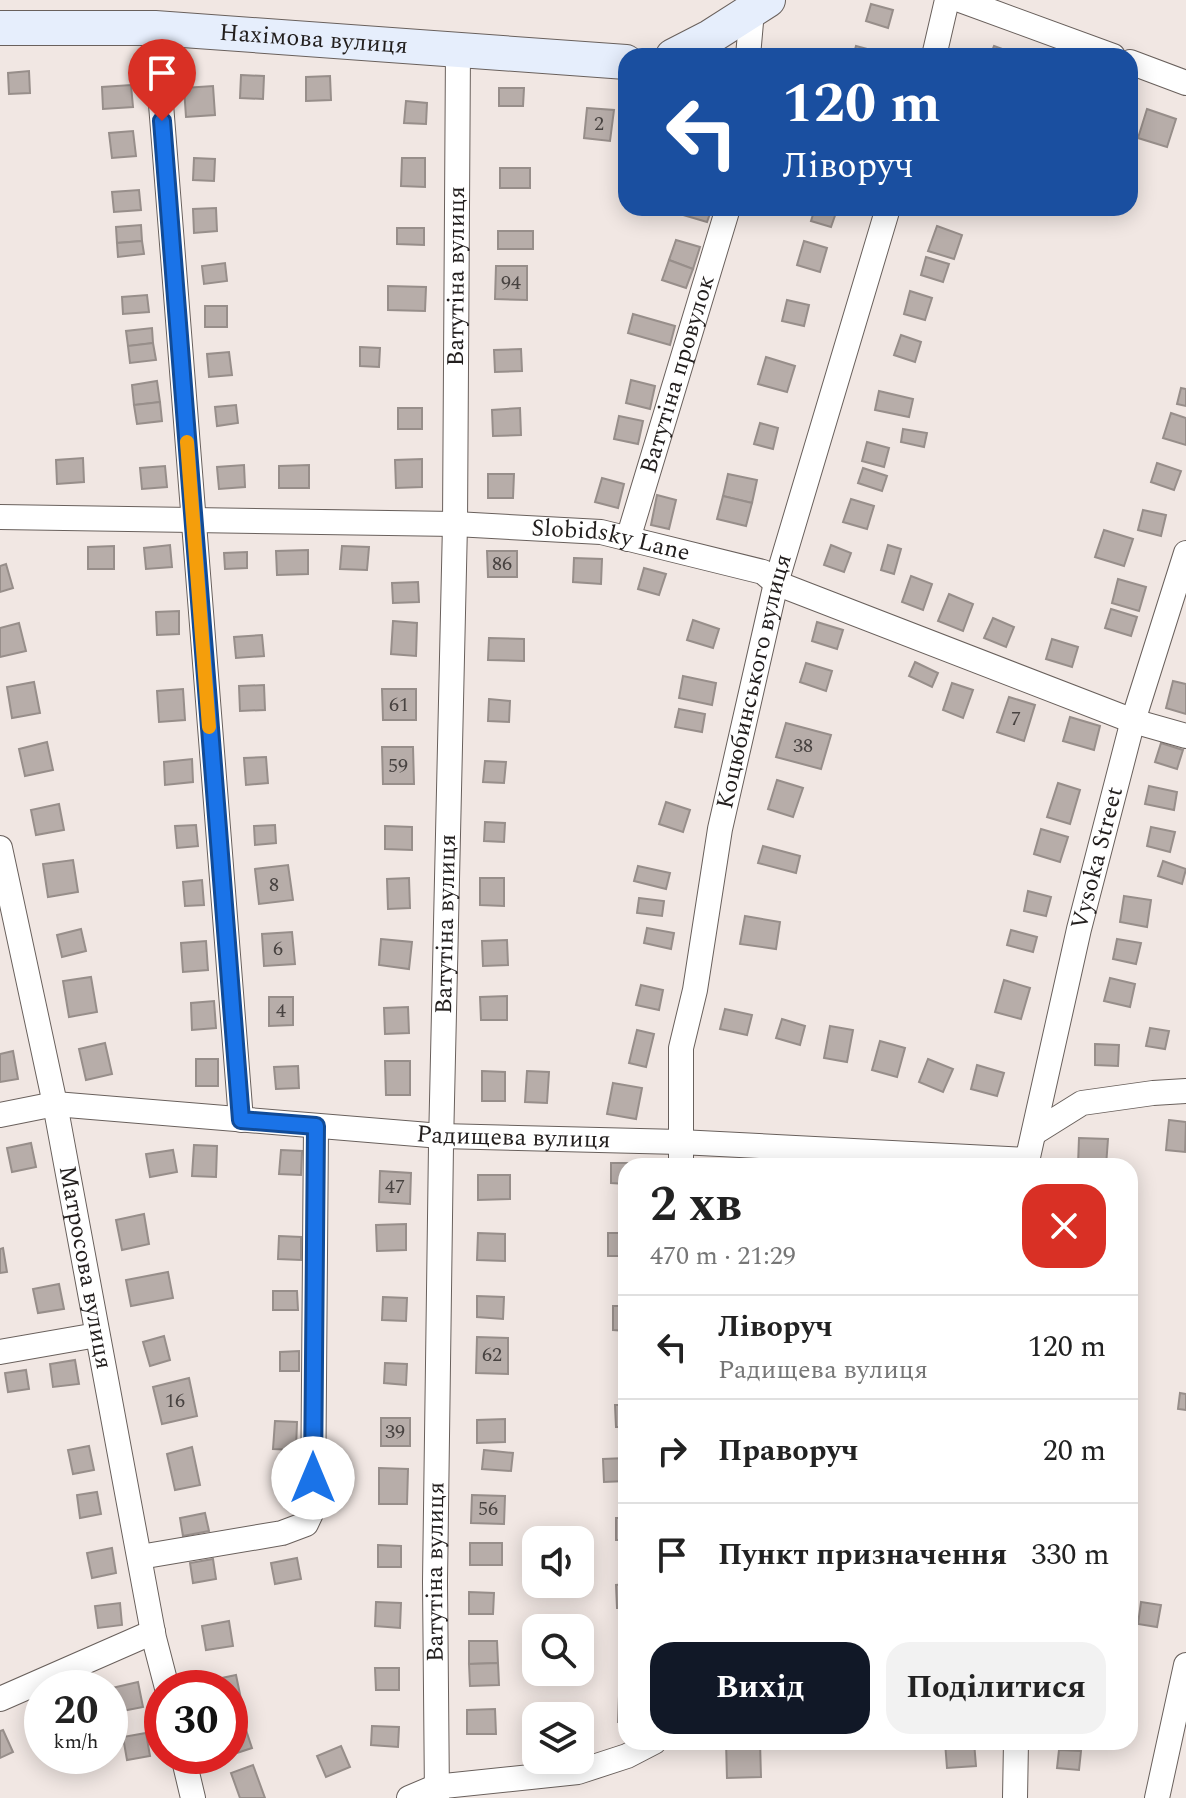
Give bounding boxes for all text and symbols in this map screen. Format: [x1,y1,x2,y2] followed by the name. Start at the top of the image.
[218,15,409,64] street label: Нахімова вулиця
[128,39,196,121] pin
[140,51,184,95] icon: arrive
[782,62,941,147] text: 120 m
[650,80,754,184] icon: left
[594,109,604,139] house number: 2
[782,139,914,194] text: Ліворуч
[438,186,475,366] street label: Ватутіна вулиця
[501,268,521,298] house number: 94
[631,271,725,478] street label: Ватутіна провулок
[530,510,694,571] street label: Slobidsky Lane
[492,549,512,579] house number: 86
[707,550,802,813] street label: Коцюбинського вулиця
[389,690,409,720] house number: 61
[1011,704,1021,734] house number: 7
[793,731,813,761] house number: 38
[388,751,408,781] house number: 59
[1062,783,1133,934] street label: Vysoka Street
[426,834,466,1015] street label: Ватутіна вулиця
[269,870,279,900] house number: 8
[273,934,283,964] house number: 6
[276,996,286,1026] house number: 4
[415,1116,611,1158] street label: Радищева вулиця
[49,1163,122,1372] street label: Матросова вулиця
[650,1169,742,1242] text: 2 хв
[385,1172,405,1202] house number: 47
[1022,1184,1106,1268] button: close
[650,1236,796,1276] text: 470 m · 21:29
[718,1304,833,1350] text: Ліворуч
[1028,1324,1106,1370] text: 120 m
[650,1325,694,1369] icon: left
[482,1340,502,1370] house number: 62
[718,1350,928,1390] text: Радищева вулиця
[165,1386,185,1416] house number: 16
[385,1417,405,1447] house number: 39
[718,1428,858,1474] text: Праворуч
[1043,1428,1106,1474] text: 20 m
[650,1429,694,1473] icon: right
[271,1436,355,1520] position arrow
[417,1482,454,1662] street label: Ватутіна вулиця
[478,1494,498,1524] house number: 56
[522,1526,594,1774] map controls
[522,1526,594,1598] button: sound
[718,1532,1007,1578] text: Пункт призначення
[1031,1532,1109,1578] text: 330 m
[650,1533,694,1577] icon: arrive
[522,1614,594,1686] button: search
[650,1642,870,1734] button: Вихід
[886,1642,1106,1734] button: Поділитися
[144,1670,248,1774] speed limit sign: 30
[54,1681,98,1742] text: 20
[522,1702,594,1774] button: layers
[54,1727,99,1757] text: km/h

